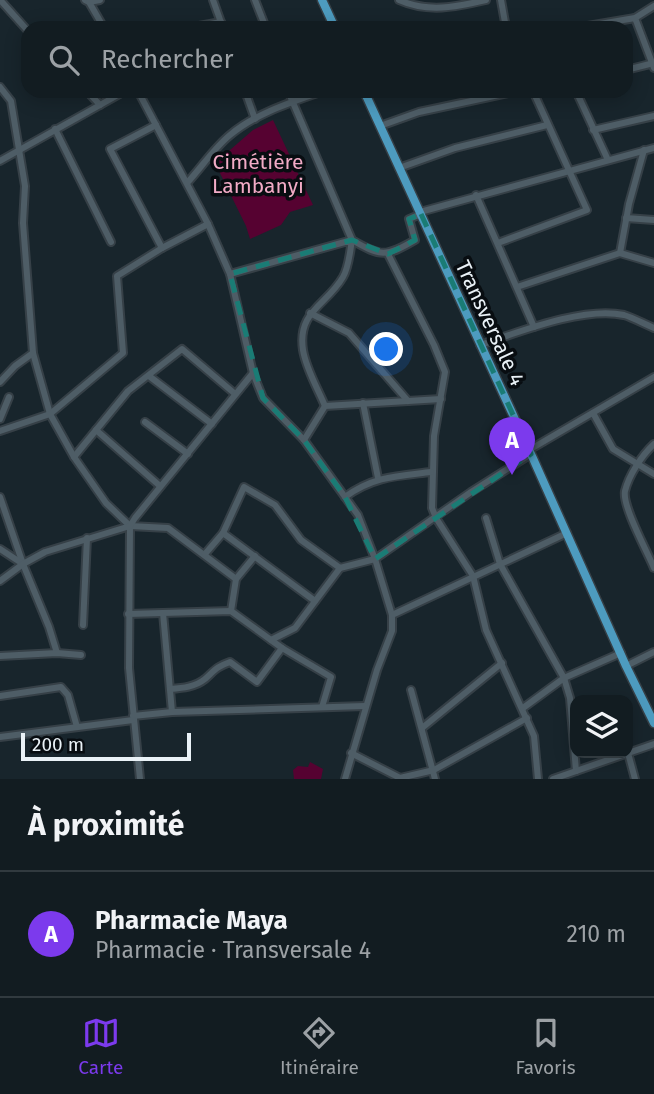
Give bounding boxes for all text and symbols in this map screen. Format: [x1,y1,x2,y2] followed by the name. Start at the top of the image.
[21,21,633,98] search box
[45,41,83,79] icon: search
[101,44,233,75] text: Rechercher
[212,149,304,199] park label: Cimétière Lambanyi
[450,256,530,390] street label: Transversale 4
[369,332,403,366] your location
[489,417,535,475] pin: A
[570,695,633,758] map controls
[570,695,633,758] button: layers
[21,730,191,762] scale bar
[32,733,84,756] text: 200 m
[28,807,184,843] text: À proximité
[95,905,288,936] text: Pharmacie Maya
[44,920,58,948] text: A
[567,920,626,948] text: 210 m
[95,936,371,964] text: Pharmacie · Transversale 4
[78,1014,123,1079] tab: Carte
[280,1014,359,1079] tab: Itinéraire
[515,1014,576,1079] tab: Favoris

